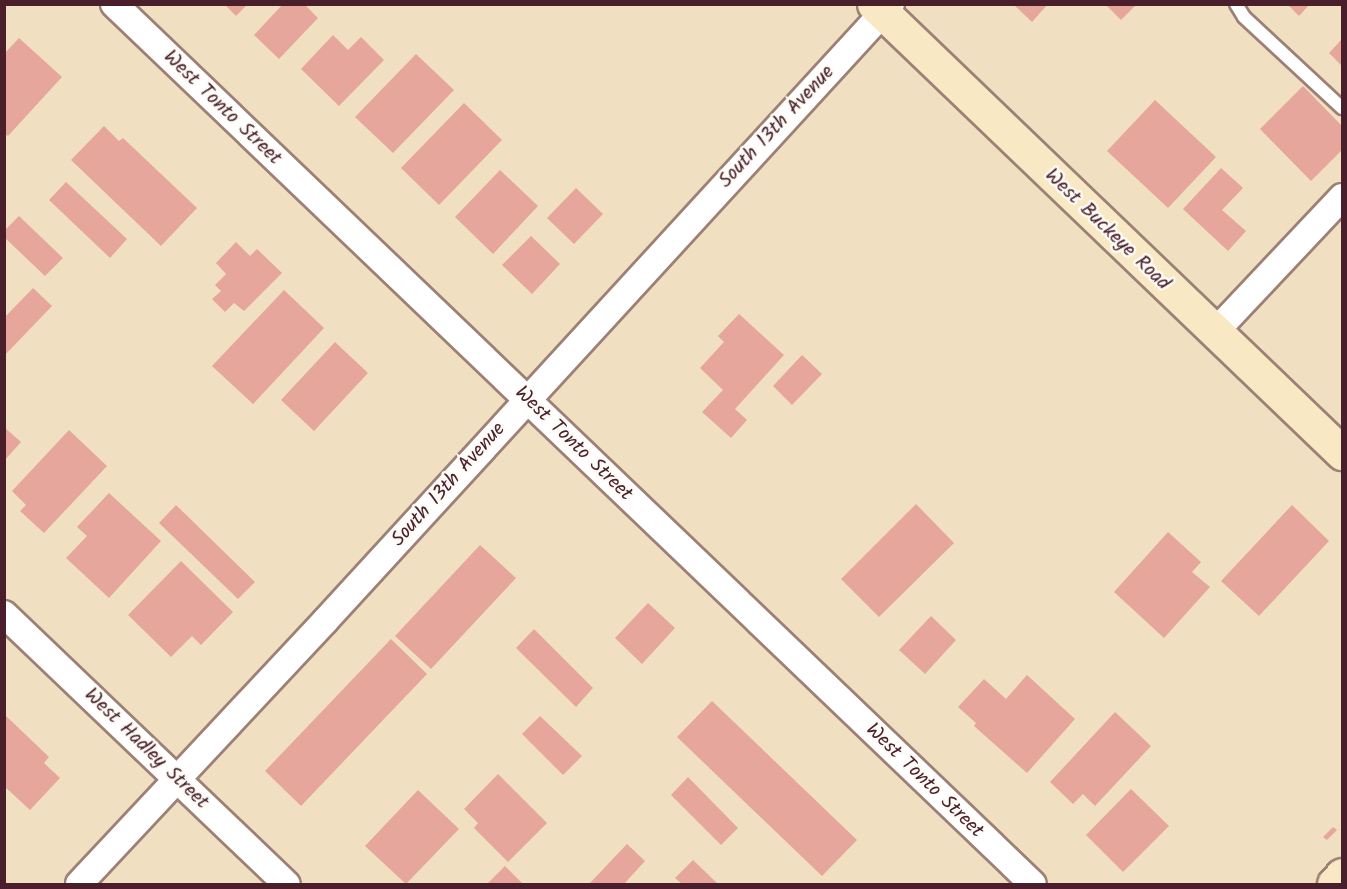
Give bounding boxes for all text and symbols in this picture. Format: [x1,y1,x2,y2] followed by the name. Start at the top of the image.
[158,46,286,170] street label: West Tonto Street
[714,61,840,193] street label: South 13th Avenue
[1039,164,1175,296] street label: West Buckeye Road
[509,382,637,506] street label: West Tonto Street
[387,418,511,552] street label: South 13th Avenue
[79,684,213,814] street label: West Hadley Street
[860,719,988,843] street label: West Tonto Street

